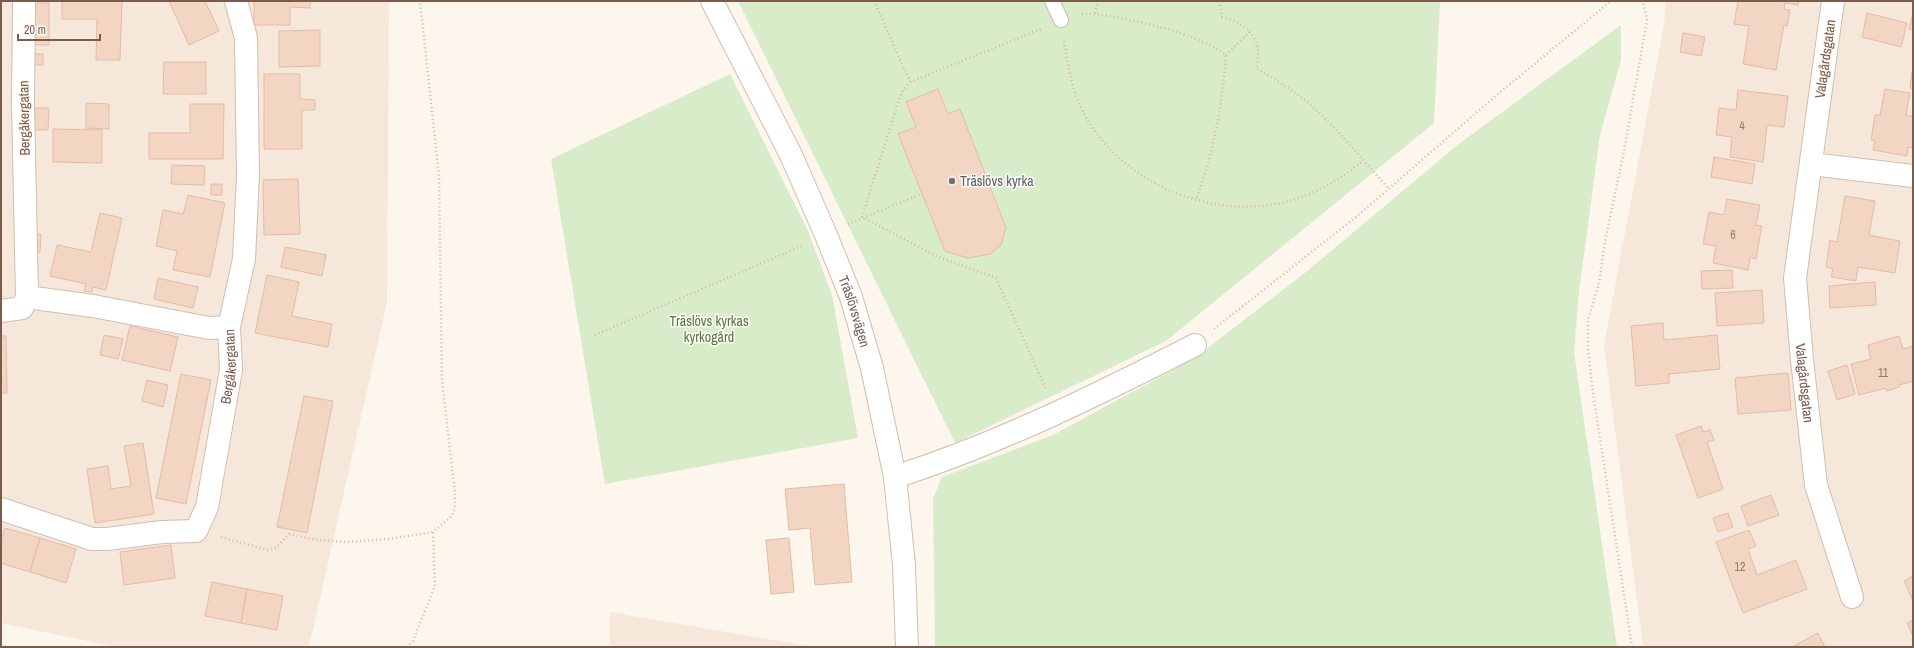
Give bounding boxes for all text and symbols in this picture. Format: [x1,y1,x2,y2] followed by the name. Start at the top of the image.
[18,16,100,42] scale bar
[1811,18,1839,100] street label: Valagårdsgatan
[24,22,46,38] text: 20 m
[14,80,34,156] street label: Bergåkergatan
[1739,118,1745,134] house number: 4
[960,172,1034,190] place label: Träslövs kyrka
[947,176,957,186] marker: Träslövs kyrka
[1730,227,1736,243] house number: 6
[834,273,874,349] street label: Träslövsvägen
[669,312,749,346] park label: Träslövs kyrkas kyrkogård
[216,329,240,406] street label: Bergåkergatan
[1792,343,1818,424] street label: Valagårdsgatan
[1878,365,1889,381] house number: 11
[1735,559,1745,575] house number: 12

